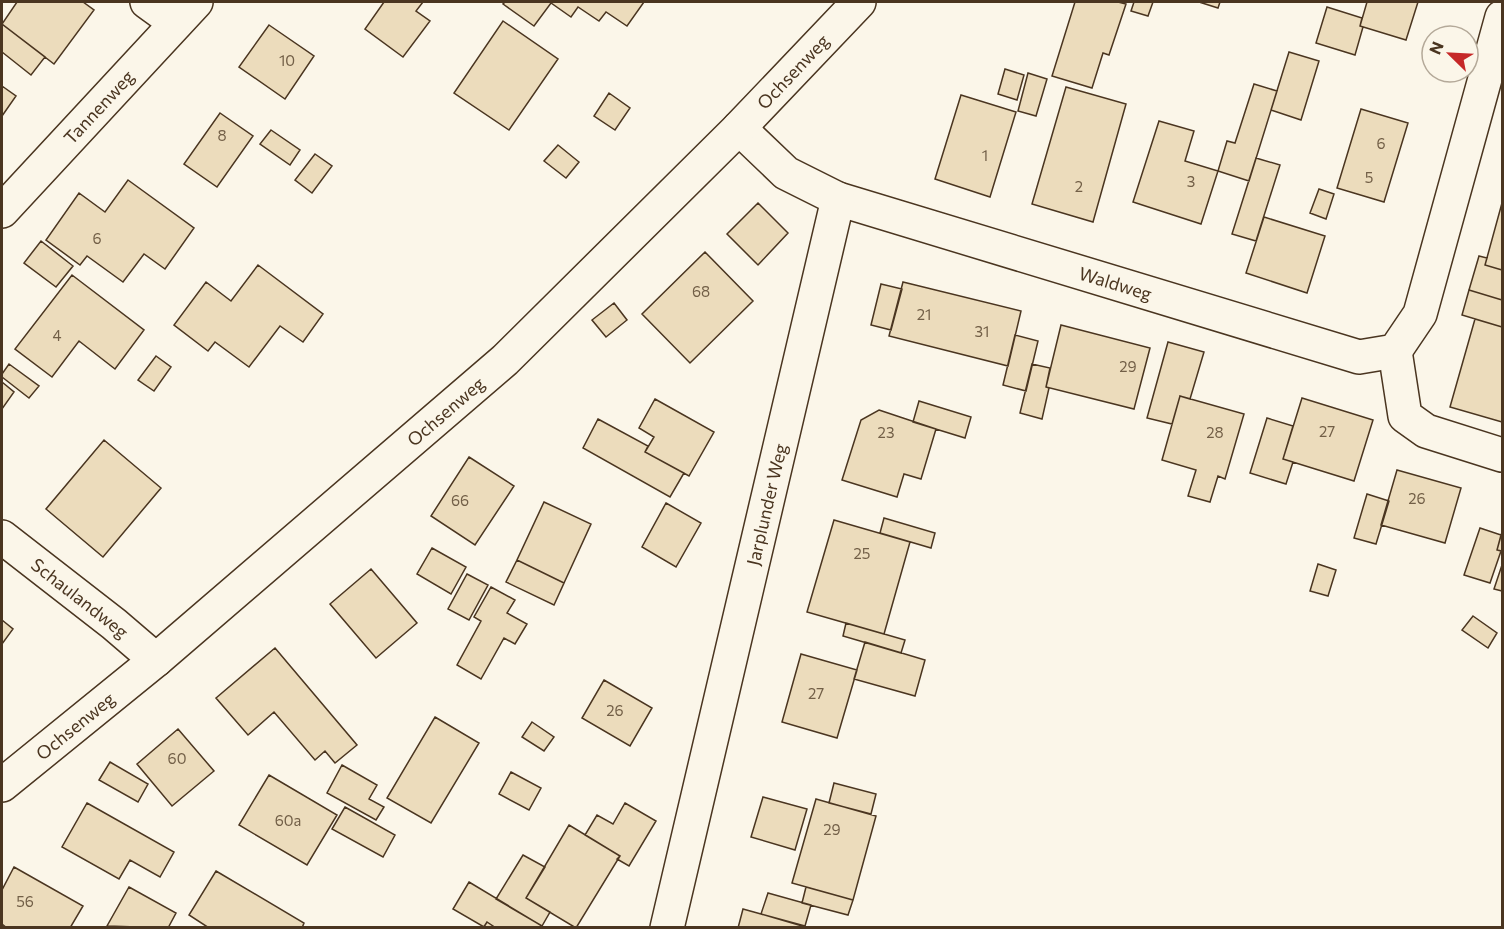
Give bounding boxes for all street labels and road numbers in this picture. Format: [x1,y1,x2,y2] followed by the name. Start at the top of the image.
[752,29,834,114] street label: Ochsenweg
[59,65,138,149] street label: Tannenweg
[1076,262,1155,305] street label: Waldweg
[402,372,489,451] street label: Ochsenweg
[741,441,791,568] street label: Jarplunder Weg
[27,553,133,643] street label: Schaulandweg
[31,687,119,764] street label: Ochsenweg

